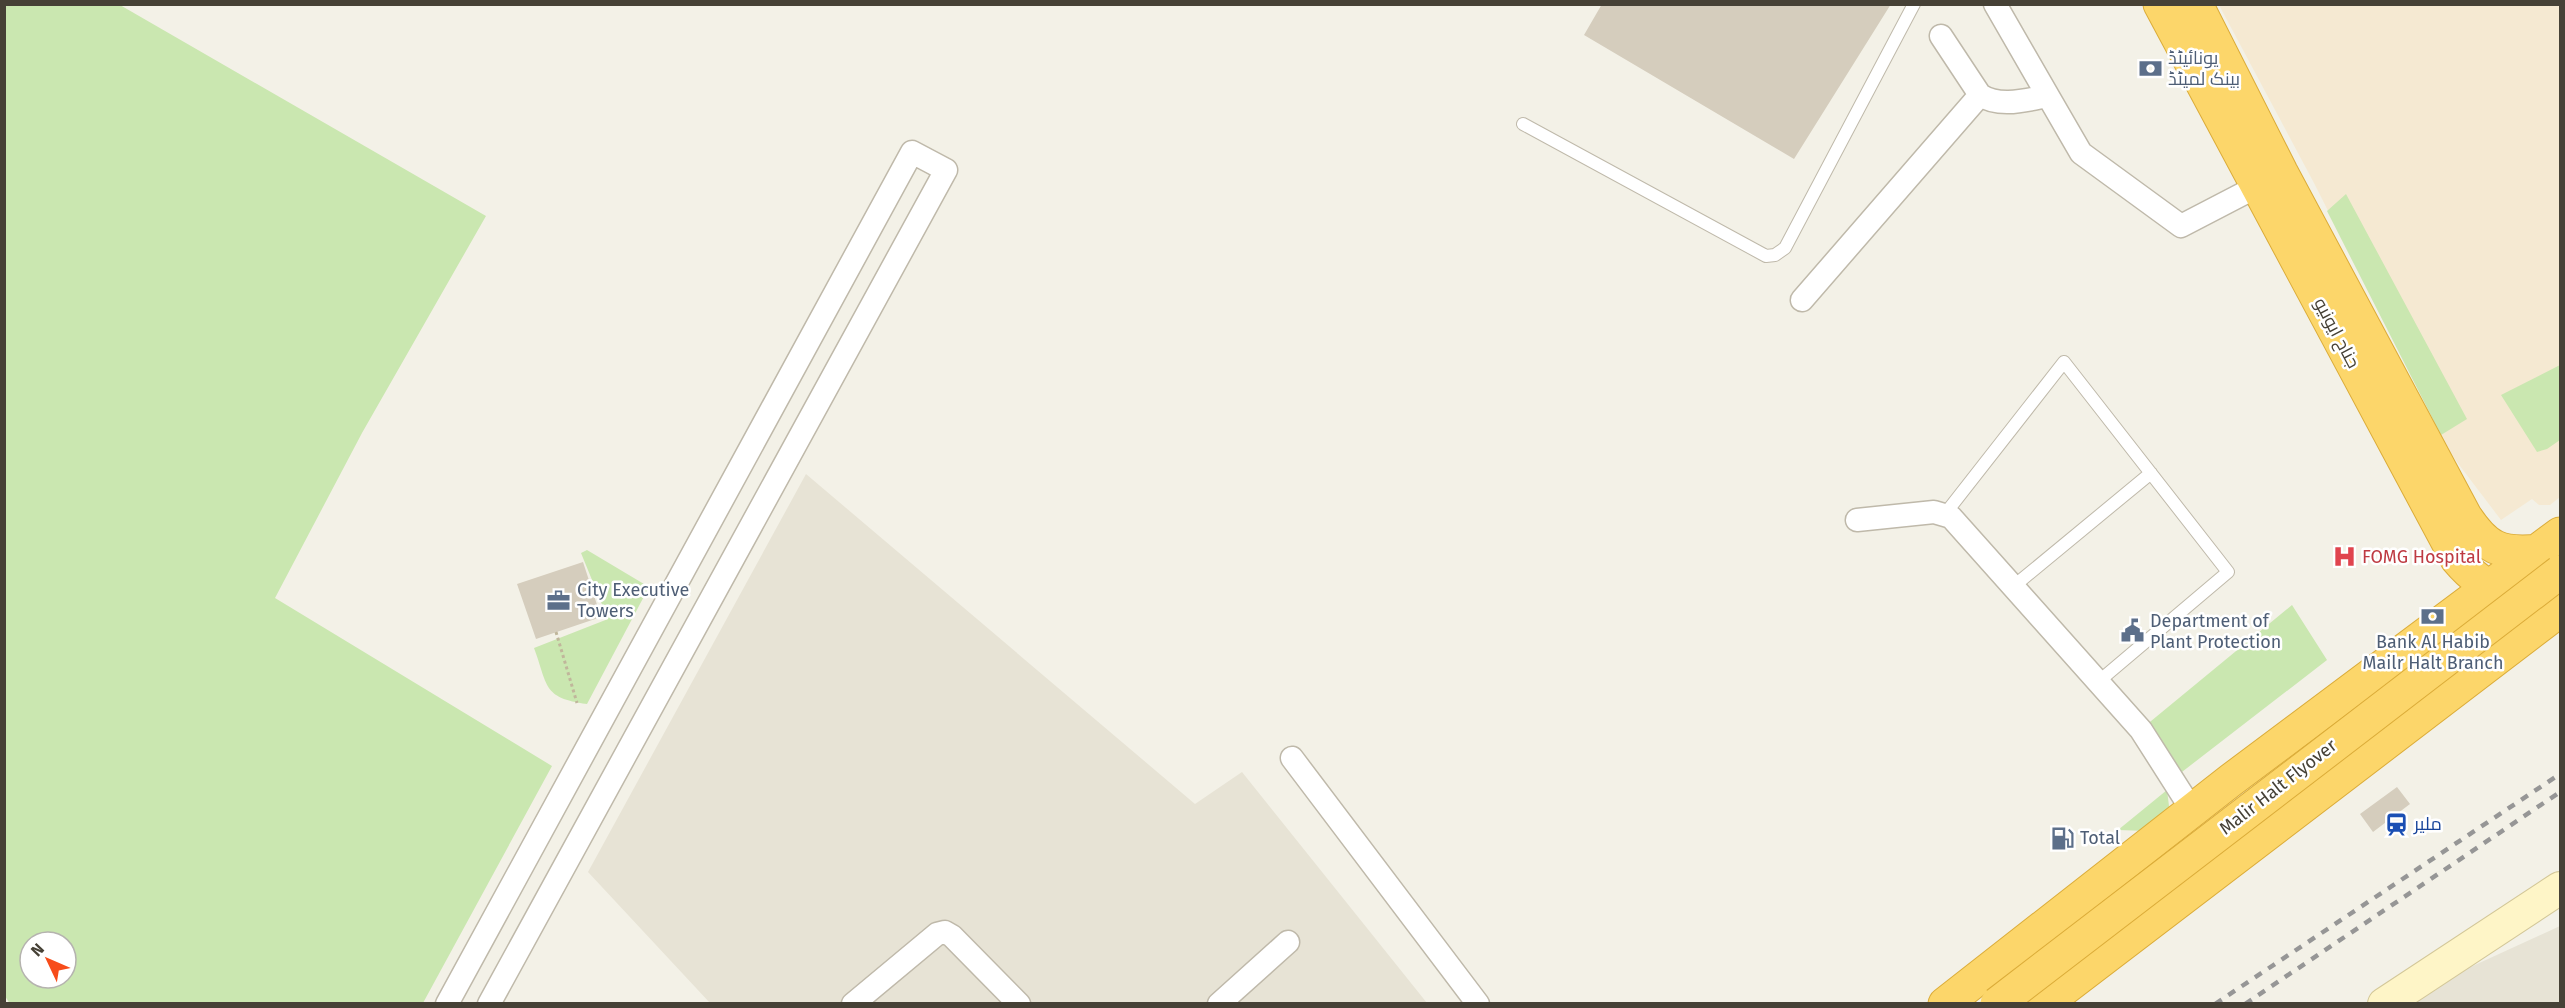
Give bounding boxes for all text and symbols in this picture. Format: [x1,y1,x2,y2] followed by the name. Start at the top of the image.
[2168,47,2240,90] place label: یونائیٹڈ بینک لمیٹڈ
[2137,55,2163,81] bank icon: یونائیٹڈ بینک لمیٹڈ
[2308,294,2365,372] street label: جناح ایونیو
[2331,544,2357,570] hospital icon: FOMG Hospital
[2362,546,2481,568] place label: FOMG Hospital
[577,579,689,622] place label: City Executive Towers
[546,587,572,613] office icon: City Executive Towers
[2420,603,2446,629] bank icon: Bank Al Habib Mailr Halt Branch
[2150,610,2281,653] place label: Department of Plant Protection
[2119,618,2145,644] public building icon: Department of Plant Protection
[2362,631,2504,674] place label: Bank Al Habib Mailr Halt Branch
[2215,734,2341,840] street label: Malir Halt Flyover
[2383,811,2409,837] station icon: ملیر
[2413,813,2442,835] place label: ملیر
[2049,825,2075,851] fuel station icon: Total
[2080,827,2120,849] place label: Total
[18,930,78,990] north arrow
[27,940,48,960] text: N

